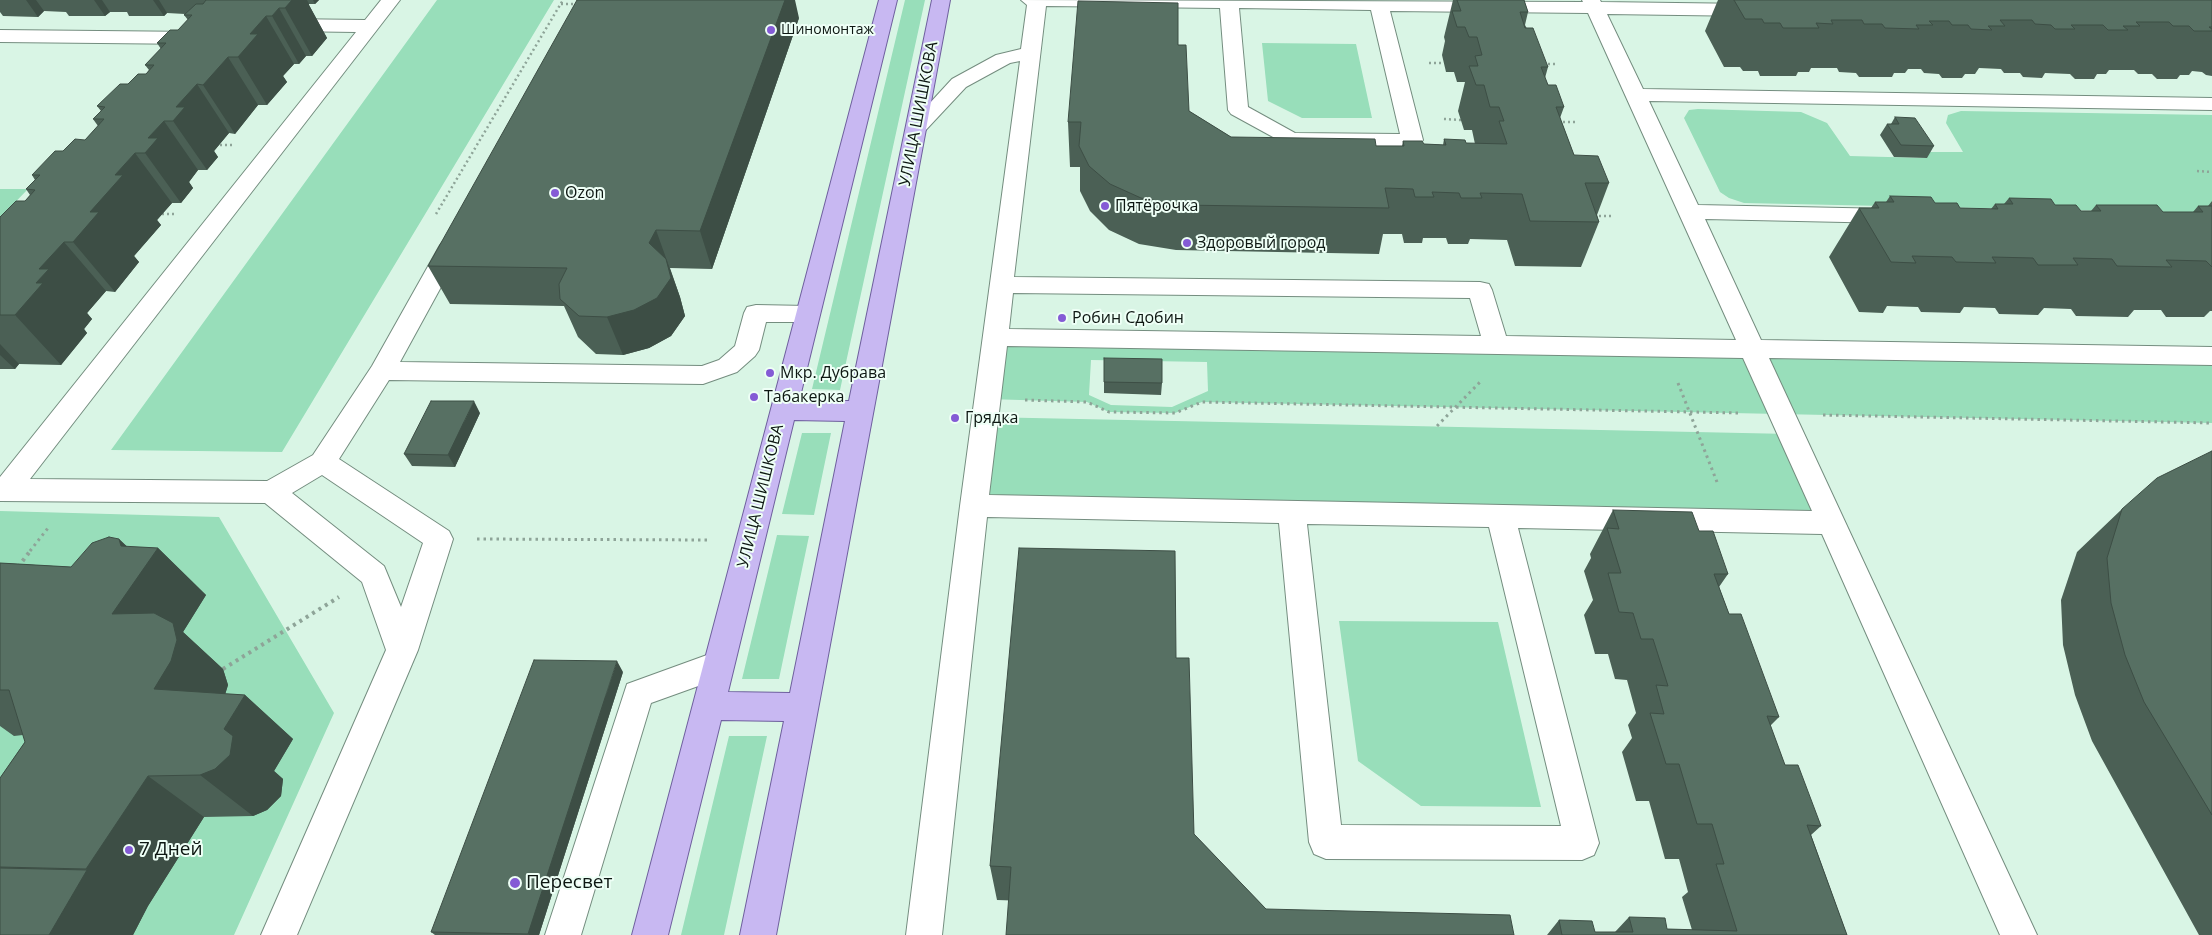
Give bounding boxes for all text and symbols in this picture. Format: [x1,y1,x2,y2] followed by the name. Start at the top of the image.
[781,22,874,38] place label: Шиномонтаж
[765,24,777,36] marker: Шиномонтаж
[896,40,942,188] street label: УЛИЦА ШИШКОВА
[565,183,604,203] place label: Ozon
[549,187,561,199] marker: Ozon
[1115,196,1198,216] place label: Пятёрочка
[1099,200,1111,212] marker: Пятёрочка
[1197,233,1326,253] place label: Здоровый город
[1181,237,1193,249] marker: Здоровый город
[1072,308,1184,328] place label: Робин Сдобин
[1056,312,1068,324] marker: Робин Сдобин
[780,363,886,383] place label: Мкр. Дубрава
[764,367,776,379] marker: Мкр. Дубрава
[764,387,844,407] place label: Табакерка
[748,391,760,403] marker: Табакерка
[965,408,1018,428] place label: Грядка
[949,412,961,424] marker: Грядка
[734,422,788,570] street label: УЛИЦА ШИШКОВА
[139,839,203,861] place label: 7 Дней
[123,844,135,856] marker: 7 Дней
[526,872,612,894] place label: Пересвет
[508,876,522,890] marker: Пересвет

